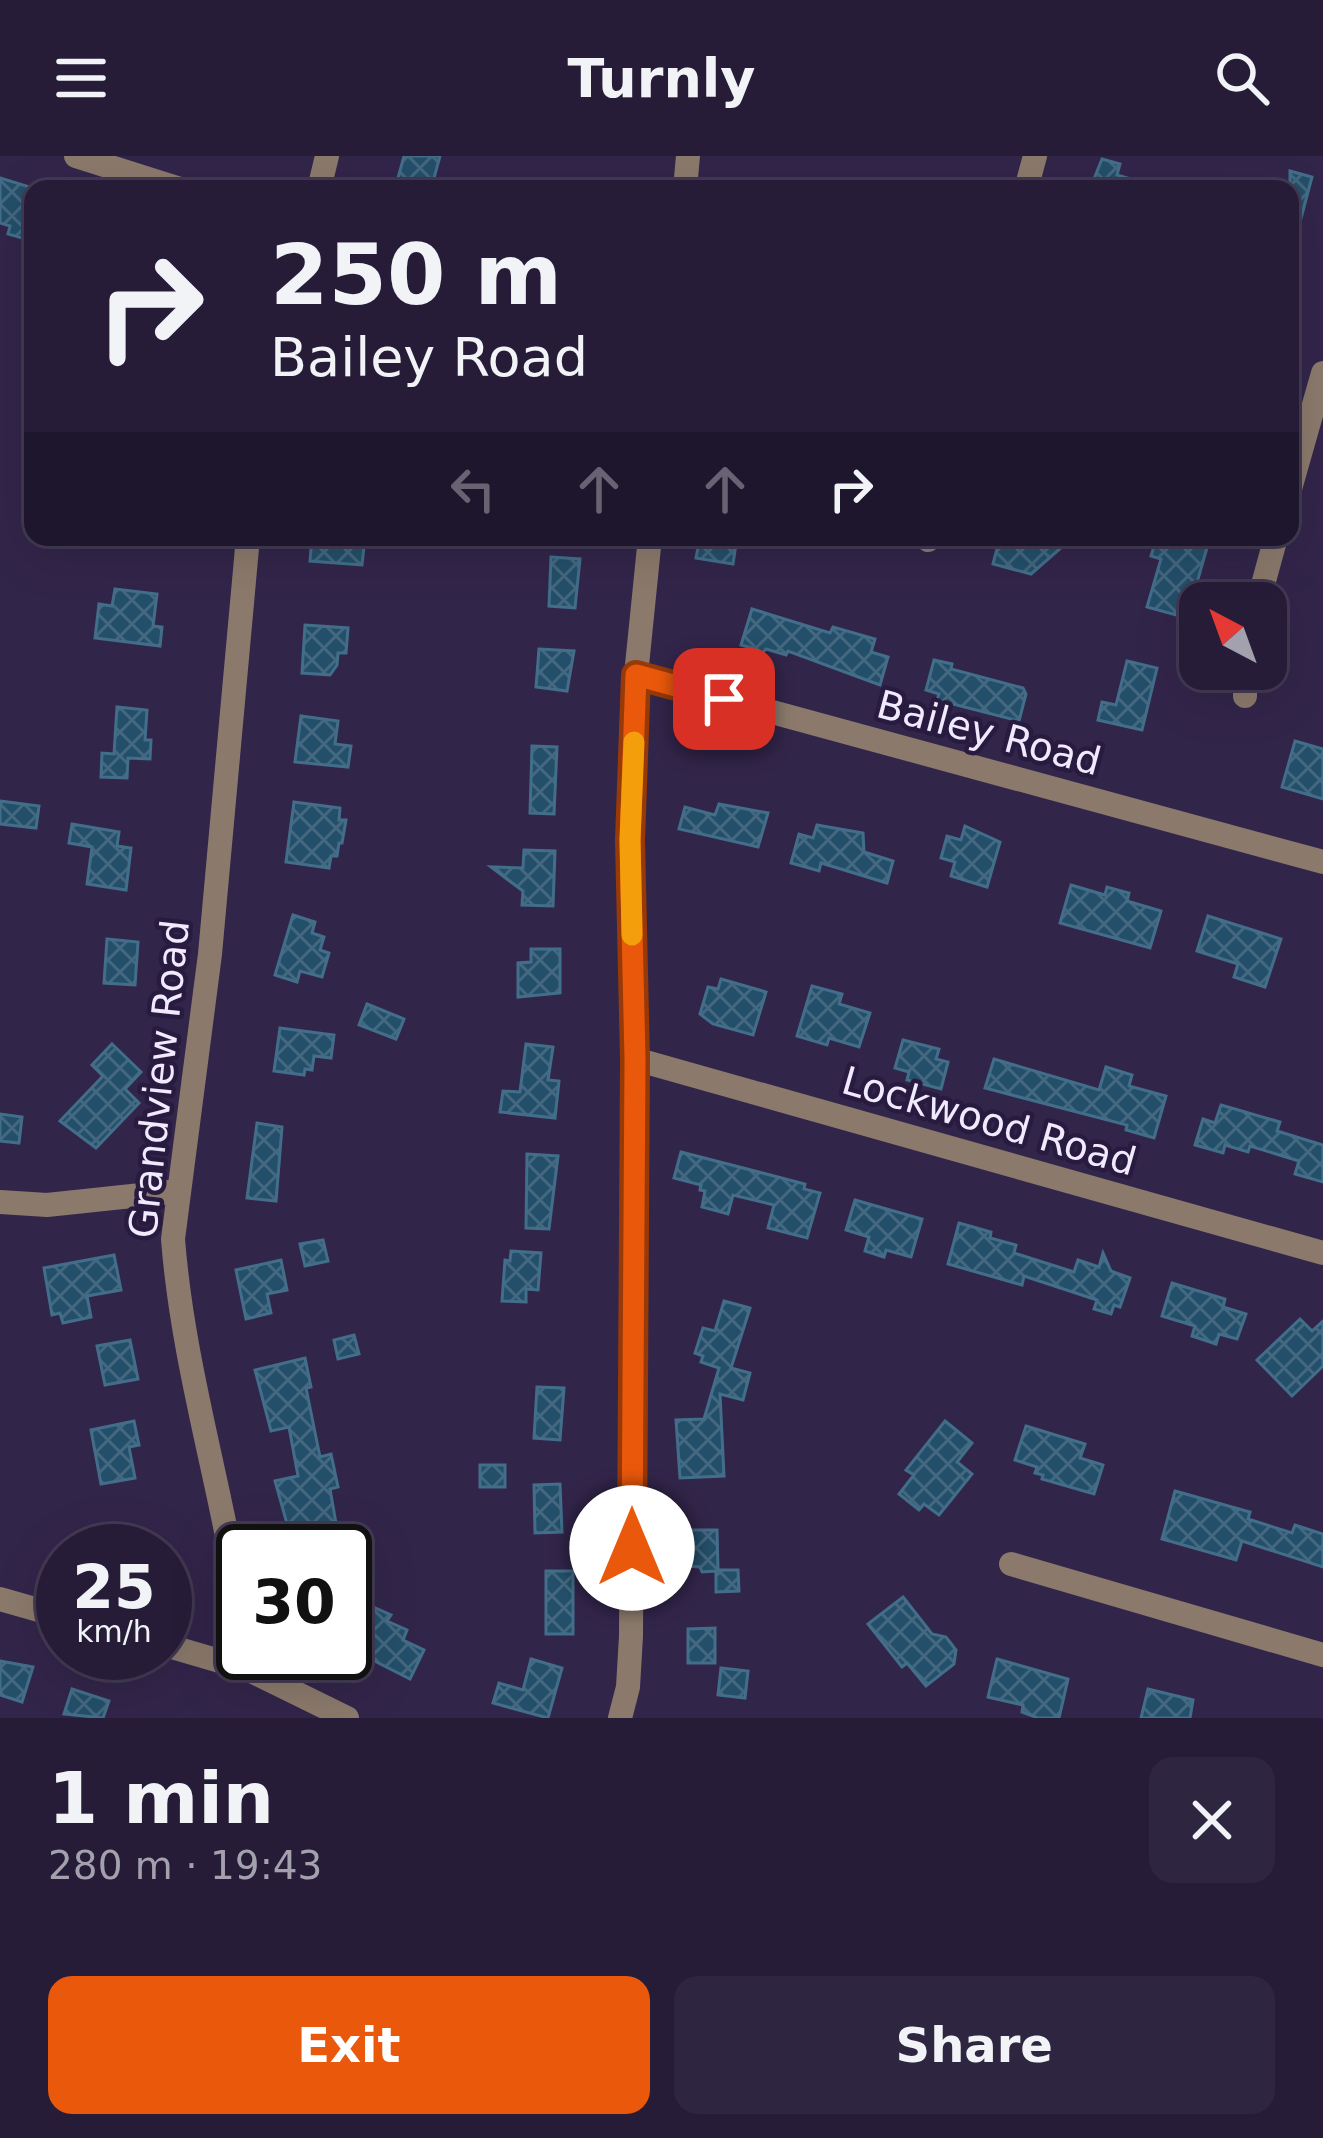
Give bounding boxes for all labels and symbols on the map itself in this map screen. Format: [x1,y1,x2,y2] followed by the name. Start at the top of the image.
[1179,582,1287,690] north arrow
[673,648,775,750] pin
[872,682,1106,784] street label: Bailey Road
[120,918,198,1240] street label: Grandview Road
[837,1058,1141,1184] street label: Lockwood Road
[569,1485,695,1611] position arrow
[216,1524,372,1680] speed limit sign: 30

